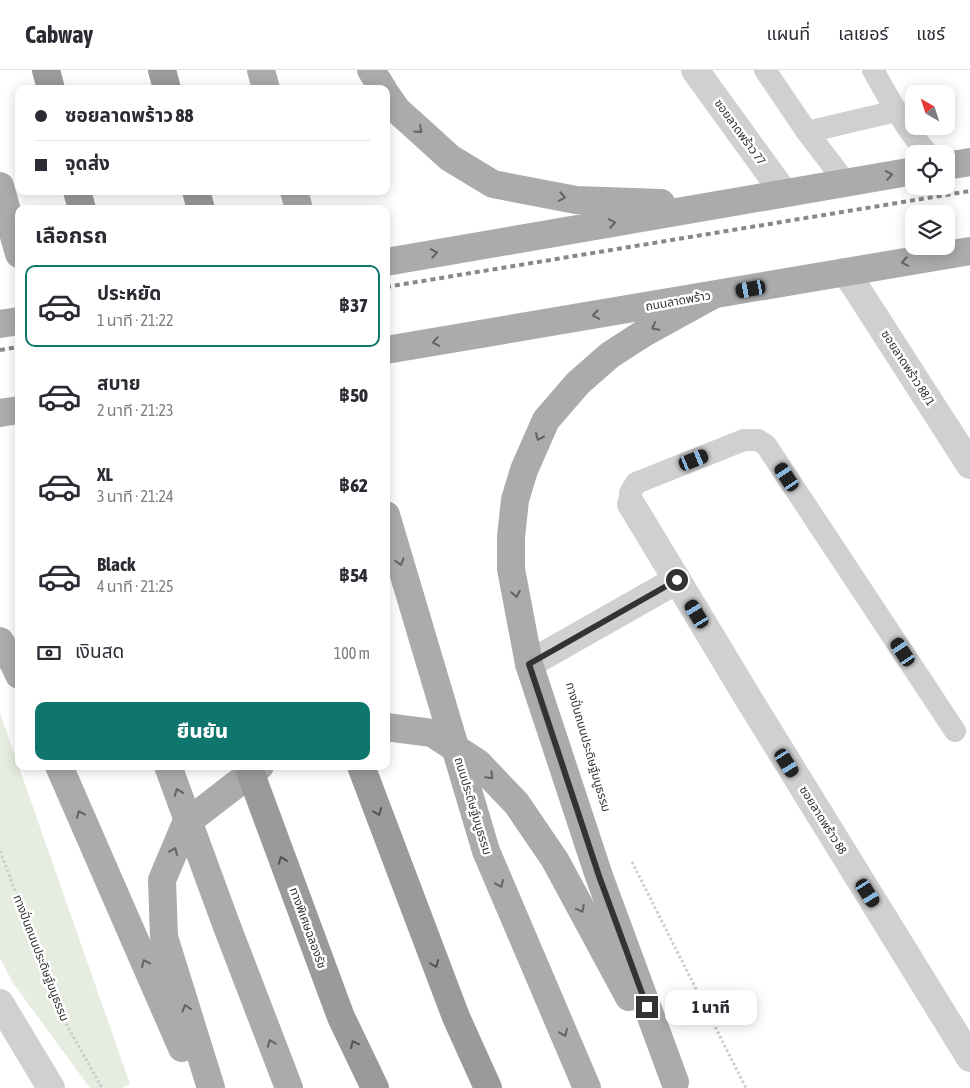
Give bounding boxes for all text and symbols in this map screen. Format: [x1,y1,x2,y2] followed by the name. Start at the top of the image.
[25,21,93,48] text: Cabway
[766,23,810,44] text: แผนที่
[838,23,888,44] text: เลเยอร์
[916,23,945,44] text: แชร์
[905,85,955,135] north arrow
[905,85,955,255] map controls
[712,96,769,168] street label: ซอยลาดพร้าว 77
[65,104,193,126] text: ซอยลาดพร้าว 88
[413,124,422,133] one-way arrow
[905,145,955,195] button: locate
[65,152,110,174] text: จุดส่ง
[885,171,894,181] one-way arrow
[557,191,566,202] one-way arrow
[905,205,955,255] button: layers
[607,219,616,229] one-way arrow
[35,222,108,248] text: เลือกรถ
[430,249,439,259] one-way arrow
[900,257,909,267] one-way arrow
[734,279,767,299] car
[97,282,161,304] text: ประหยัด
[37,284,82,329] icon: car
[644,288,712,314] street label: ถนนลาดพร้าว
[339,294,368,316] text: ฿37
[591,309,599,320] one-way arrow
[97,311,174,329] text: 1 นาที · 21:22
[651,321,660,331] one-way arrow
[878,328,938,409] street label: ซอยลาดพร้าว 88/1
[431,336,440,346] one-way arrow
[97,372,141,394] text: สบาย
[37,374,82,419] icon: car
[339,384,368,406] text: ฿50
[97,401,174,419] text: 2 นาที · 21:23
[534,432,545,441] one-way arrow
[677,447,710,473] car
[772,460,801,494] car
[97,463,113,485] text: XL
[37,464,82,509] icon: car
[339,474,368,496] text: ฿62
[97,487,174,505] text: 3 นาที · 21:24
[97,553,135,575] text: Black
[37,554,82,599] icon: car
[394,557,404,566] one-way arrow
[339,564,368,586] text: ฿54
[666,569,688,591] route start
[97,577,174,595] text: 4 นาที · 21:25
[510,590,520,599] one-way arrow
[682,597,711,631] car
[888,635,917,669] car
[35,639,63,667] icon: cash
[75,640,124,662] text: เงินสด
[334,644,370,662] text: 100 m
[563,680,615,813] street label: ทางปั่นถนนประดิษฐ์มนูธรรม
[35,702,370,760] button: ยืนยัน
[772,746,801,780] car
[452,756,494,856] street label: ถนนประดิษฐ์มนูธรรม
[484,770,493,779] one-way arrow
[796,783,850,857] street label: ซอยลาดพร้าว 88
[174,788,184,797] one-way arrow
[372,807,382,816] one-way arrow
[76,810,87,819] one-way arrow
[167,847,178,856] one-way arrow
[278,856,289,865] one-way arrow
[853,876,882,910] car
[493,879,504,888] one-way arrow
[287,885,329,971] street label: ทางพิเศษฉลองรัช
[10,892,73,1023] street label: ทางปั่นถนนประดิษฐ์มนูธรรม
[575,904,585,913] one-way arrow
[141,959,152,968] one-way arrow
[429,959,440,968] one-way arrow
[664,990,757,1024] callout: 1 นาที
[636,996,658,1018] route end
[692,998,730,1016] text: 1 นาที
[182,1004,192,1013] one-way arrow
[558,1029,568,1037] one-way arrow
[267,1039,277,1047] one-way arrow
[349,1040,360,1049] one-way arrow

